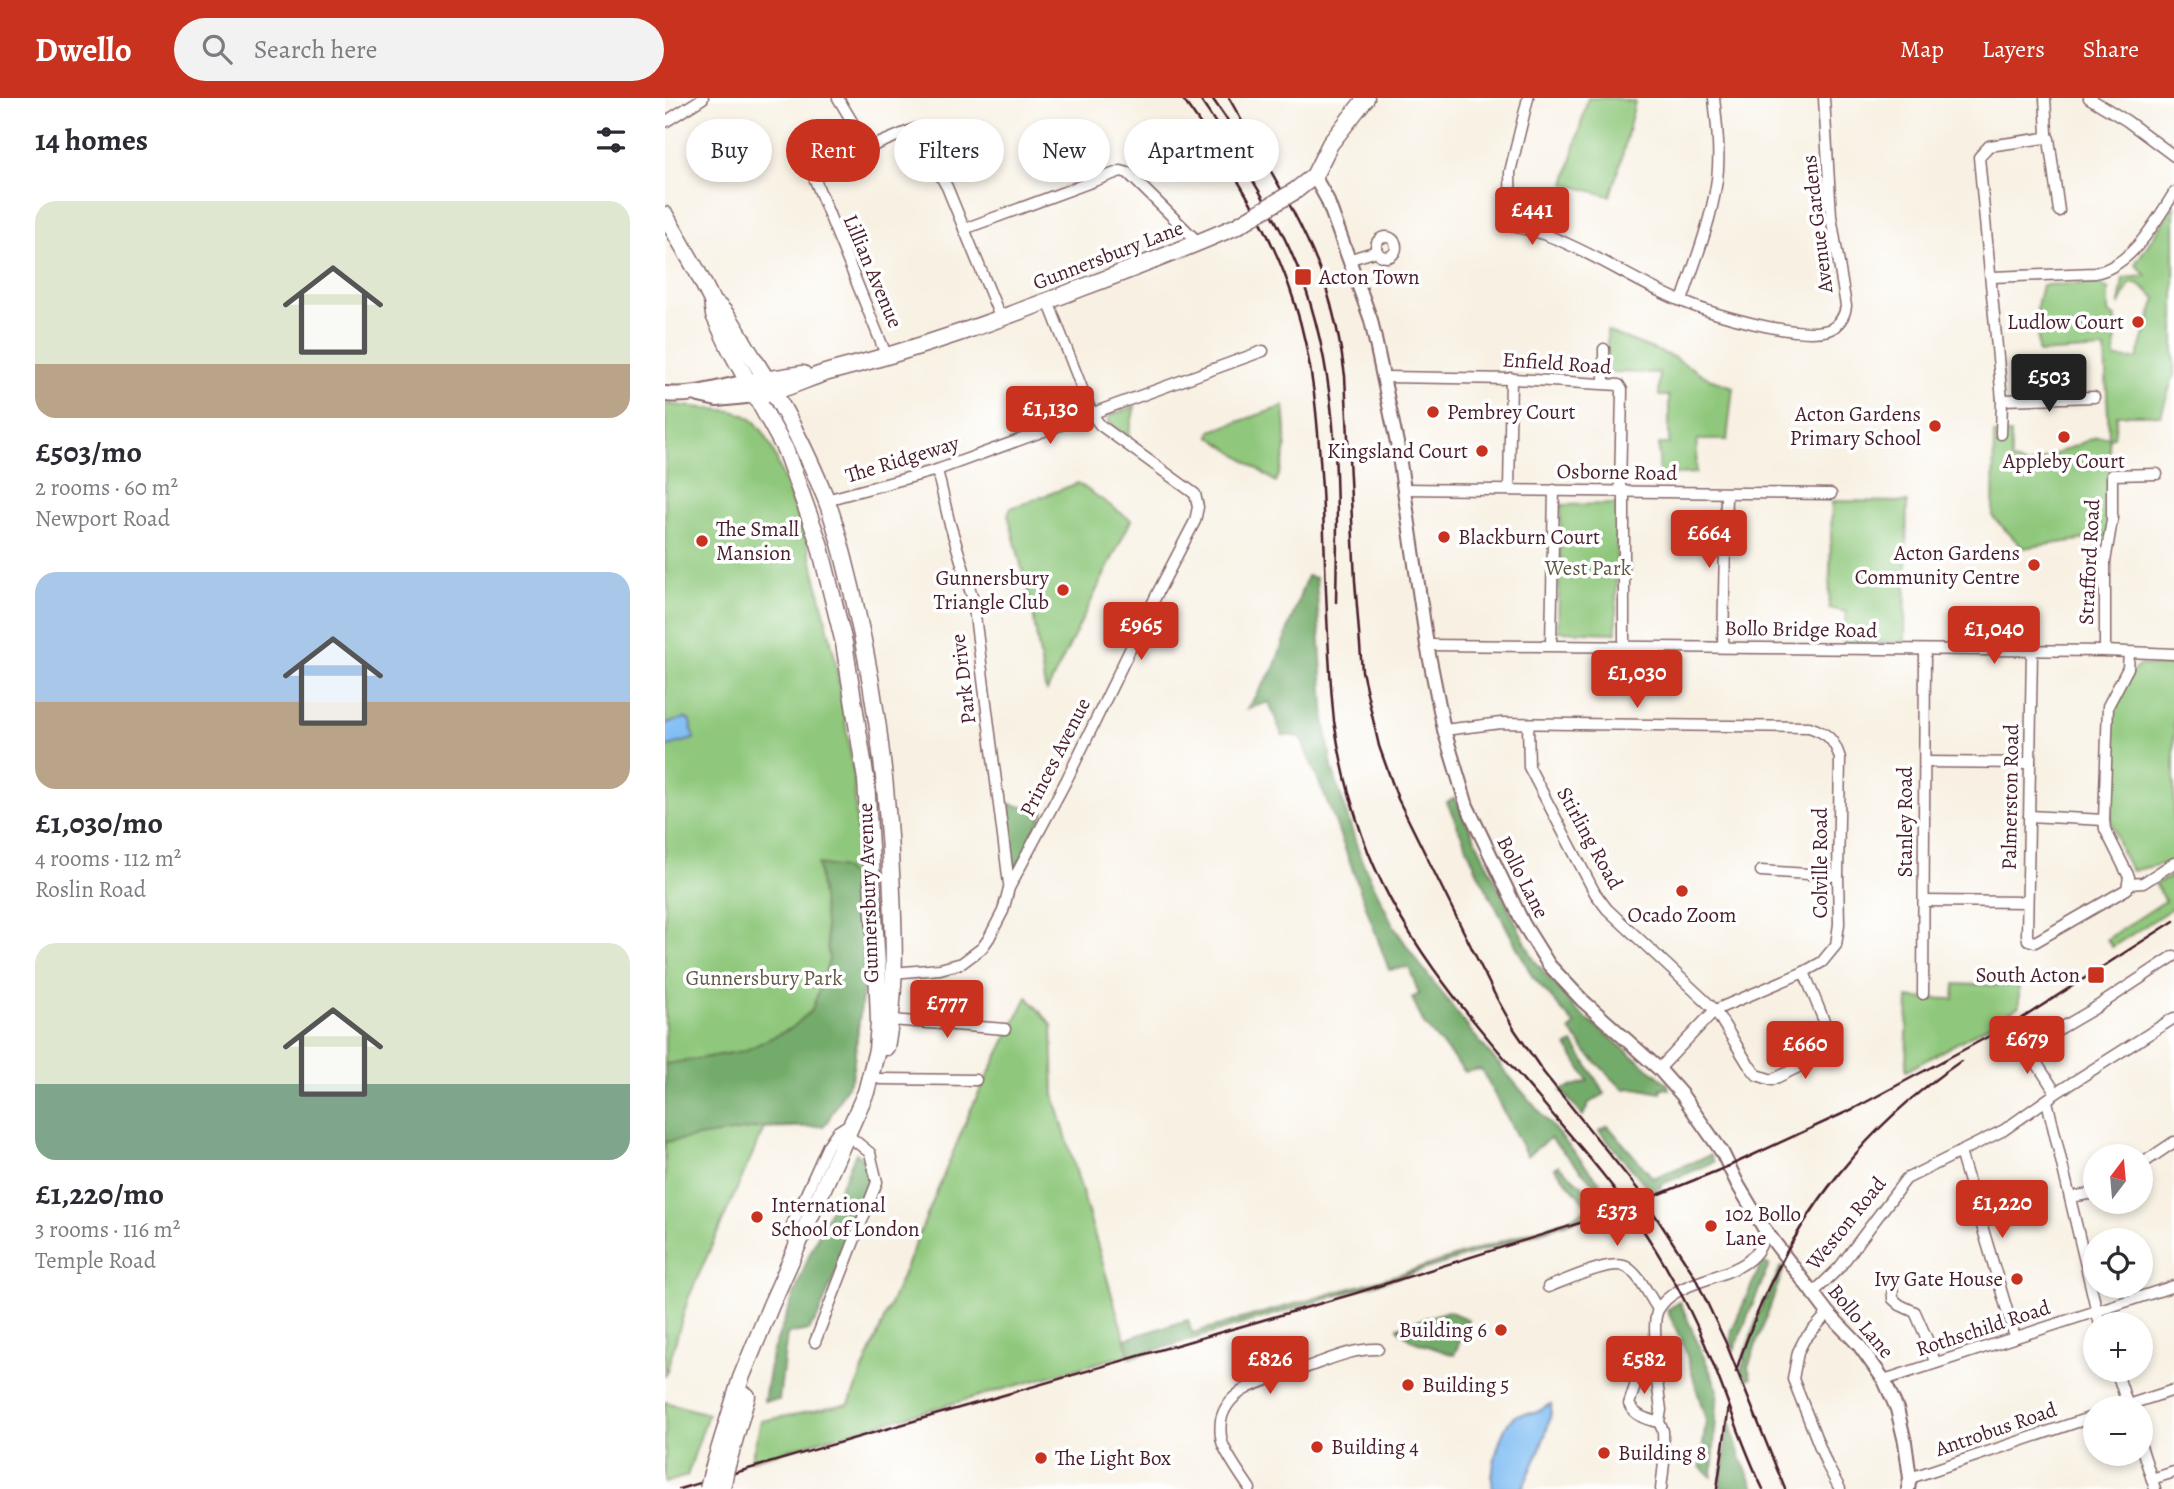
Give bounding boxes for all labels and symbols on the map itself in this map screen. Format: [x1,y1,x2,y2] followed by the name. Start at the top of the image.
[1795,153,1839,296] street label: Avenue Gardens
[1491,188,1573,247] pin: £441
[837,210,909,332] street label: Lillian Avenue
[1029,213,1187,297] street label: Gunnersbury Lane
[1318,263,1420,291] place label: Acton Town
[1293,267,1313,287] marker: Acton Town
[2007,308,2124,336] place label: Ludlow Court
[2130,314,2146,330] marker: Ludlow Court
[1502,345,1613,381] street label: Enfield Road
[2008,354,2090,414] pin: £503
[993,386,1107,446] pin: £1,130
[1447,398,1576,426] place label: Pembrey Court
[1790,400,1921,452] place label: Acton Gardens Primary School
[1425,404,1441,420] marker: Pembrey Court
[1927,418,1943,434] marker: Acton Gardens Primary School
[842,428,963,490] street label: The Ridgeway
[2056,429,2072,445] marker: Appleby Court
[1327,437,1468,465] place label: Kingsland Court
[1474,443,1490,459] marker: Kingsland Court
[2002,447,2125,475] place label: Appleby Court
[1556,457,1678,487] street label: Osborne Road
[2072,498,2106,626] street label: Strafford Road
[1668,510,1750,570] pin: £664
[716,515,799,567] place label: The Small Mansion
[1458,523,1600,551] place label: Blackburn Court
[1436,529,1452,545] marker: Blackburn Court
[694,533,710,549] marker: The Small Mansion
[1855,539,2020,591] place label: Acton Gardens Community Centre
[1544,554,1632,582] park label: West Park
[2026,557,2042,573] marker: Acton Gardens Community Centre
[933,564,1050,616] place label: Gunnersbury Triangle Club
[1055,582,1071,598] marker: Gunnersbury Triangle Club
[1100,602,1182,662] pin: £965
[1937,606,2051,666] pin: £1,040
[1724,614,1878,644] street label: Bollo Bridge Road
[944,632,982,726] street label: Park Drive
[1580,650,1694,710] pin: £1,030
[1013,693,1097,821] street label: Princes Avenue
[1995,723,2025,870] street label: Palmerston Road
[1891,766,1919,878] street label: Stanley Road
[1550,782,1630,895] street label: Stirling Road
[851,802,885,984] street label: Gunnersbury Avenue
[1806,807,1834,919] street label: Colville Road
[1490,831,1556,923] street label: Bollo Lane
[1674,883,1690,899] marker: Ocado Zoom
[1628,901,1736,929] place label: Ocado Zoom
[1975,961,2080,989] place label: South Acton
[685,964,843,992] park label: Gunnersbury Park
[2086,965,2106,985] marker: South Acton
[906,981,988,1040] pin: £777
[1986,1016,2068,1076] pin: £679
[1764,1021,1846,1081] pin: £660
[2083,1144,2153,1214] north arrow
[1799,1170,1893,1276] street label: Weston Road
[1945,1180,2059,1240] pin: £1,220
[1576,1188,1658,1248] pin: £373
[771,1191,919,1243] place label: International School of London
[1725,1200,1801,1252] place label: 102 Bollo Lane
[749,1209,765,1225] marker: International School of London
[1703,1218,1719,1234] marker: 102 Bollo Lane
[1874,1265,2003,1293] place label: Ivy Gate House
[2009,1271,2025,1287] marker: Ivy Gate House
[1822,1278,1900,1364] street label: Bollo Lane
[1912,1293,2054,1363] street label: Rothschild Road
[1399,1316,1487,1344] place label: Building 6
[1493,1322,1509,1338] marker: Building 6
[1229,1336,1311,1396] pin: £826
[1603,1336,1685,1396] pin: £582
[1422,1371,1509,1399] place label: Building 5
[1400,1377,1416,1393] marker: Building 5
[1930,1395,2061,1463] street label: Antrobus Road
[1331,1433,1419,1461] place label: Building 4
[1309,1439,1325,1455] marker: Building 4
[1618,1439,1707,1467] place label: Building 8
[1055,1444,1171,1472] place label: The Light Box
[1596,1445,1612,1461] marker: Building 8
[1033,1450,1049,1466] marker: The Light Box

